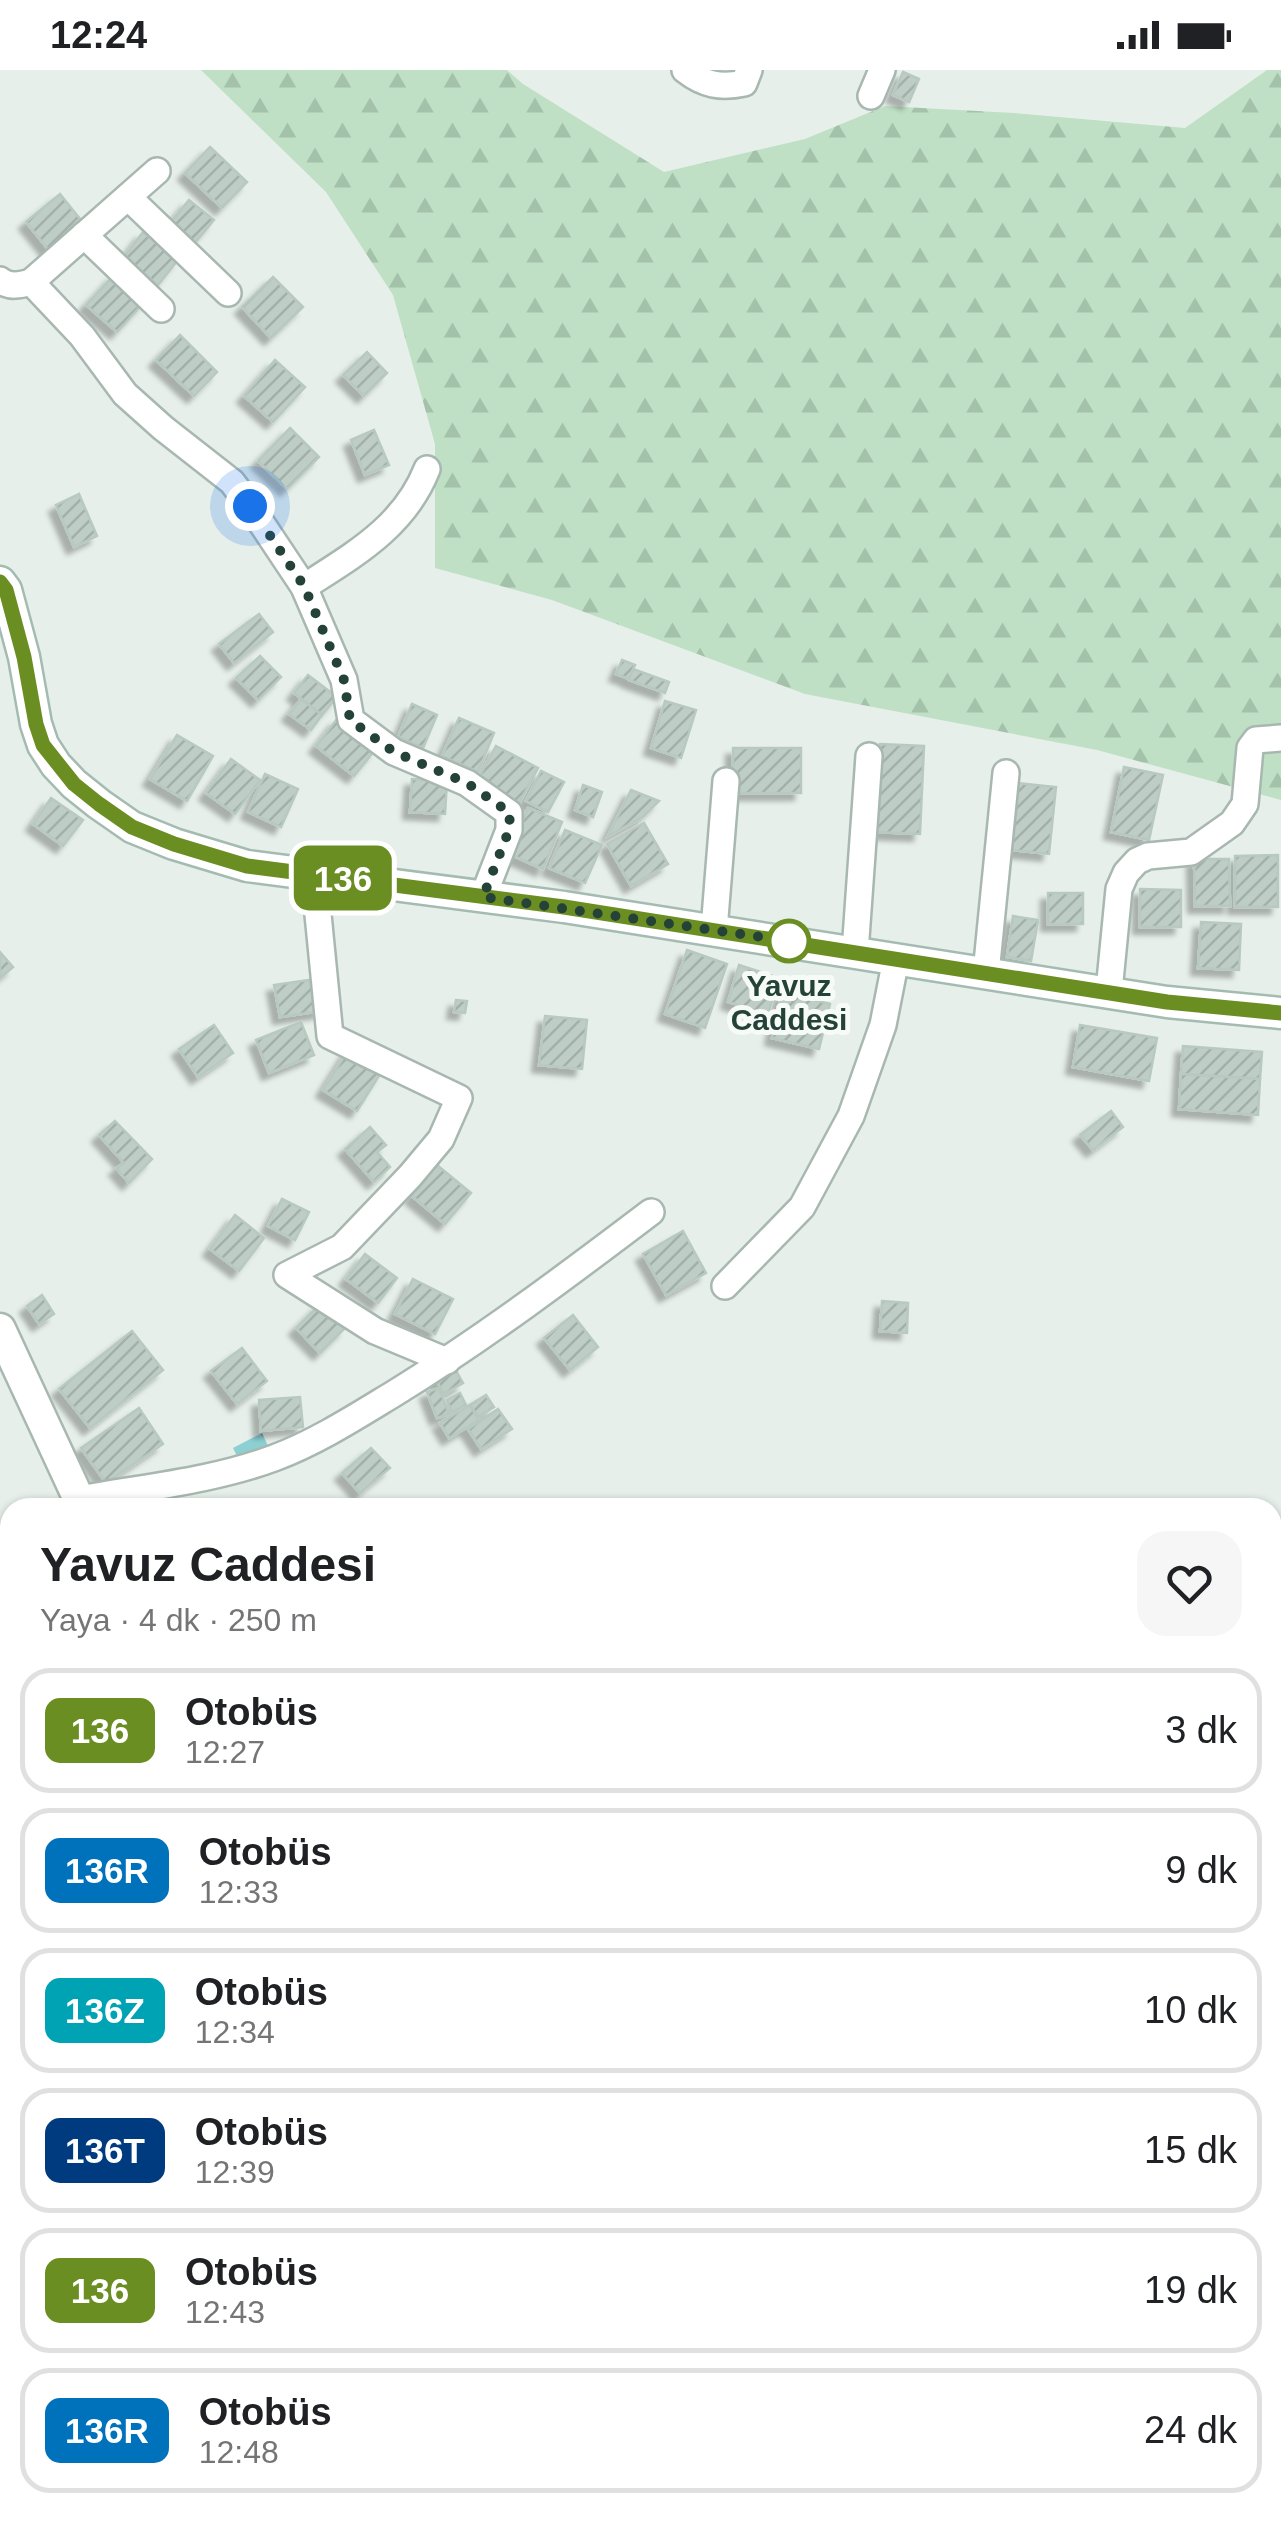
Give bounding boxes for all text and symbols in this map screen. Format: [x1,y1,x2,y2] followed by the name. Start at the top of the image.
[50,14,147,56] text: 12:24
[225,481,275,531] your location
[286,846,400,910] line badge: 136
[314,859,372,898] text: 136
[768,920,810,962] marker: Yavuz Caddesi
[731,969,847,1036] place label: Yavuz Caddesi
[1137,1531,1242,1636] button: heart
[40,1538,376,1591] text: Yavuz Caddesi
[40,1602,317,1638] text: Yaya · 4 dk · 250 m
[185,1691,318,1733] text: Otobüs
[1165,1709,1237,1751] text: 3 dk
[71,1711,129,1750] text: 136
[185,1734,265,1770] text: 12:27
[199,1831,332,1873] text: Otobüs
[1165,1849,1237,1891] text: 9 dk
[65,1851,149,1890] text: 136R
[199,1874,279,1910] text: 12:33
[195,1971,328,2013] text: Otobüs
[1144,1989,1237,2031] text: 10 dk
[65,1991,145,2030] text: 136Z
[195,2014,275,2050] text: 12:34
[195,2111,328,2153] text: Otobüs
[1144,2129,1237,2171] text: 15 dk
[65,2131,145,2170] text: 136T
[195,2154,275,2190] text: 12:39
[185,2251,318,2293] text: Otobüs
[1144,2269,1237,2311] text: 19 dk
[71,2271,129,2310] text: 136
[185,2294,265,2330] text: 12:43
[199,2391,332,2433] text: Otobüs
[1144,2409,1237,2451] text: 24 dk
[65,2411,149,2450] text: 136R
[199,2434,279,2470] text: 12:48

